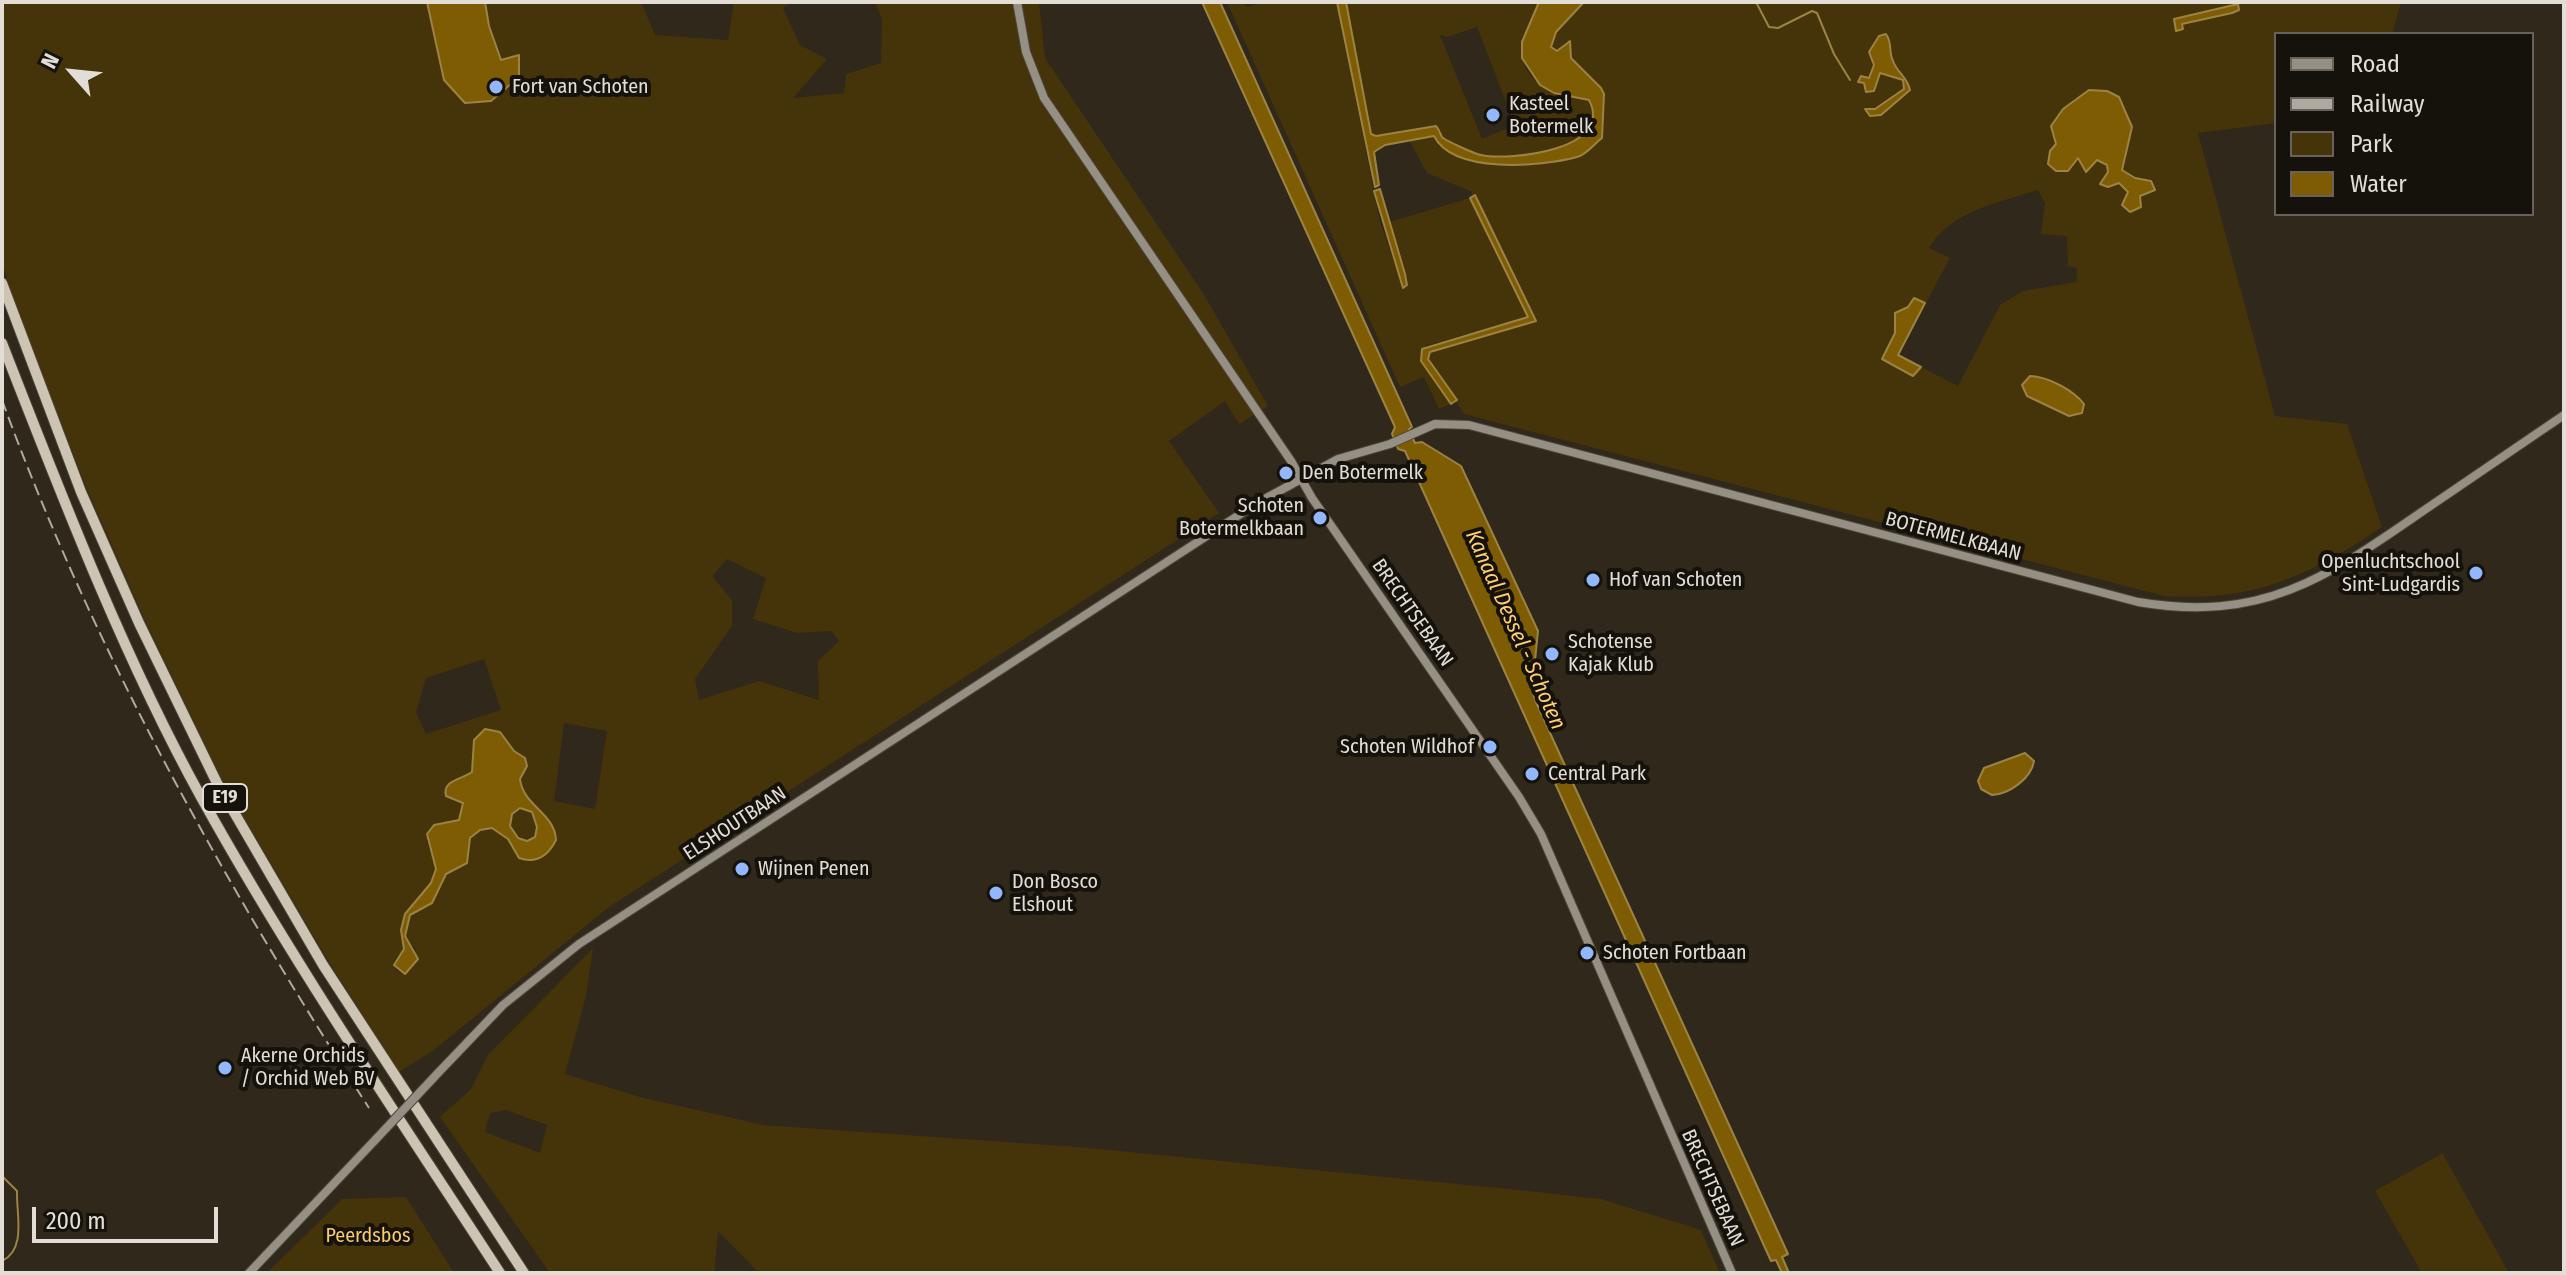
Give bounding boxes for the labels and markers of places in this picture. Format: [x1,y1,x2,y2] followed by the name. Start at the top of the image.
[512,75,649,99] place label: Fort van Schoten
[487,78,505,96] marker: Fort van Schoten
[1509,92,1593,139] place label: Kasteel Botermelk
[1484,106,1502,124] marker: Kasteel Botermelk
[1302,461,1423,485] place label: Den Botermelk
[1277,464,1295,482] marker: Den Botermelk
[1179,494,1304,541] place label: Schoten Botermelkbaan
[1311,509,1329,527] marker: Schoten Botermelkbaan
[2321,550,2460,597] place label: Openluchtschool Sint-Ludgardis
[2467,564,2485,582] marker: Openluchtschool Sint-Ludgardis
[1609,568,1742,592] place label: Hof van Schoten
[1584,571,1602,589] marker: Hof van Schoten
[1568,630,1654,677] place label: Schotense Kajak Klub
[1543,645,1561,663] marker: Schotense Kajak Klub
[1340,735,1474,759] place label: Schoten Wildhof
[1481,738,1499,756] marker: Schoten Wildhof
[1548,762,1646,786] place label: Central Park
[1523,765,1541,783] marker: Central Park
[758,857,869,881] place label: Wijnen Penen
[733,860,751,878] marker: Wijnen Penen
[1012,870,1098,917] place label: Don Bosco Elshout
[987,884,1005,902] marker: Don Bosco Elshout
[1603,941,1746,965] place label: Schoten Fortbaan
[1578,944,1596,962] marker: Schoten Fortbaan
[241,1044,374,1091] place label: Akerne Orchids / Orchid Web BV
[216,1059,234,1077] marker: Akerne Orchids / Orchid Web BV

